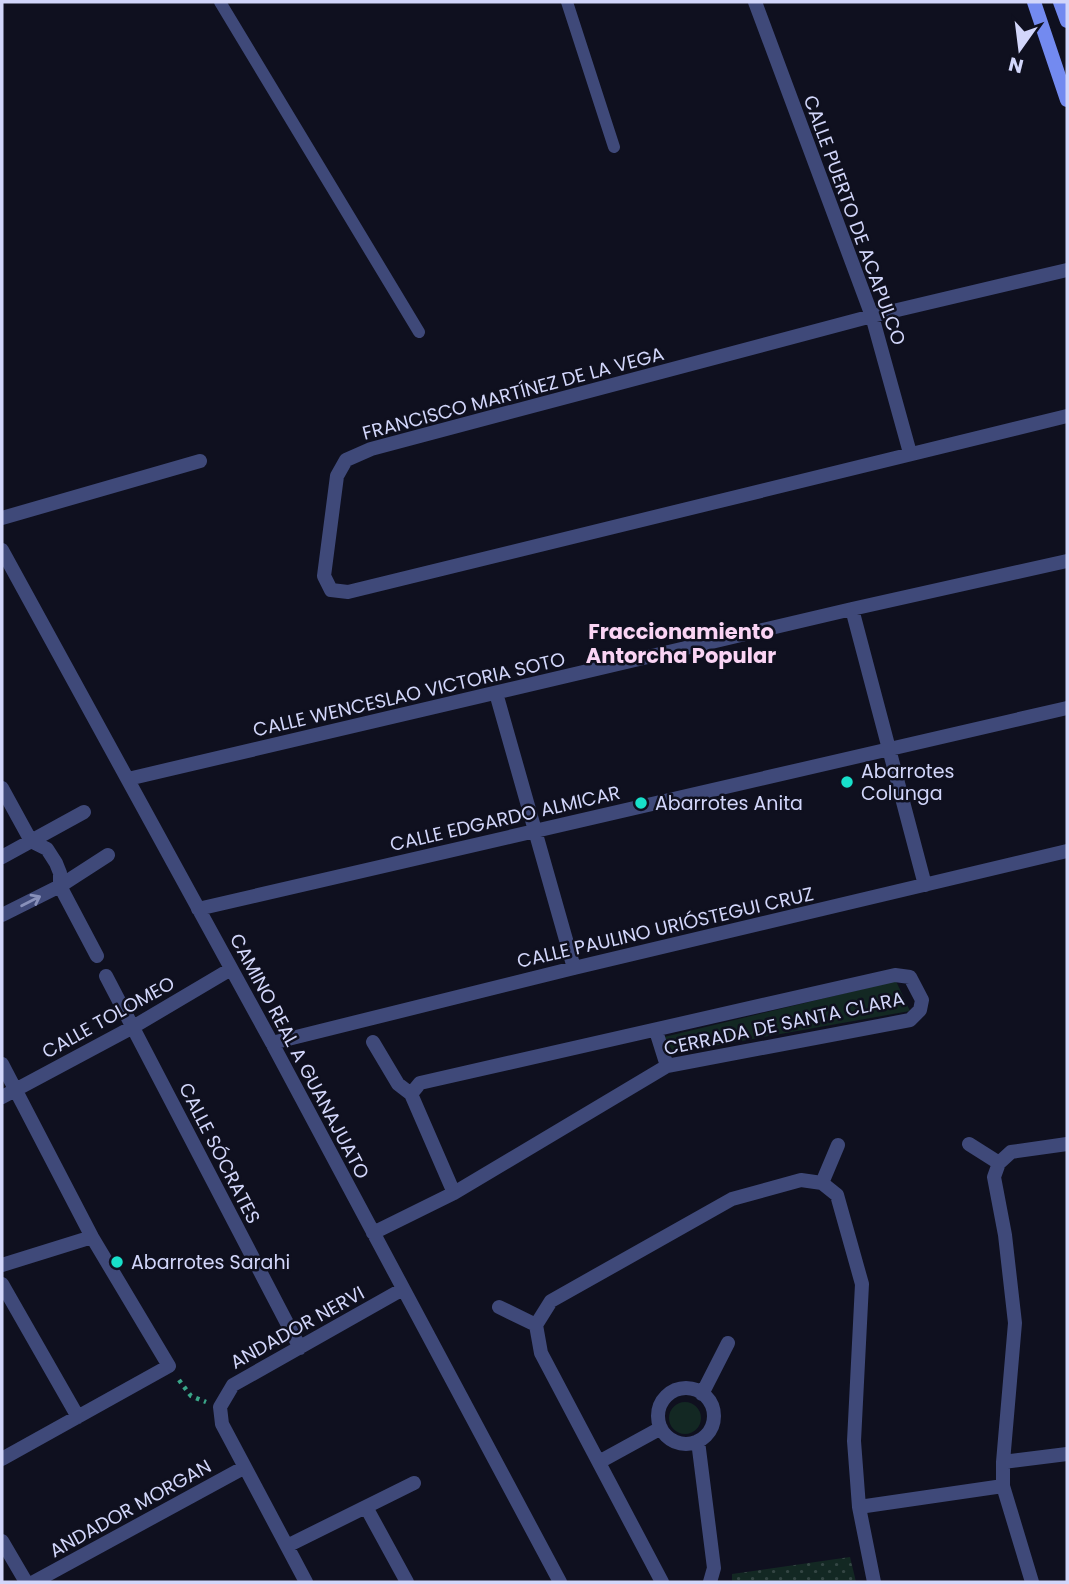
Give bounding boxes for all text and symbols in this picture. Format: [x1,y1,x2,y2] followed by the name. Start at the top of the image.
[985,14,1055,84] north arrow
[1006,50,1026,80] text: N
[797,91,912,349] street label: CALLE PUERTO DE ACAPULCO
[359,340,667,447] street label: FRANCISCO MARTÍNEZ DE LA VEGA
[586,617,776,670] district label: Fraccionamiento Antorcha Popular
[250,645,568,744] street label: CALLE WENCESLAO VICTORIA SOTO
[861,758,954,807] place label: Abarrotes Colunga
[839,774,855,790] marker: Abarrotes Colunga
[387,779,623,858] street label: CALLE EDGARDO ALMICAR
[655,790,803,817] place label: Abarrotes Anita
[633,795,649,811] marker: Abarrotes Anita
[514,880,816,975] street label: CALLE PAULINO URIÓSTEGUI CRUZ
[20,893,41,907] one-way arrow
[223,929,376,1184] street label: CAMINO REAL A GUANAJUATO
[37,970,180,1065] street label: CALLE TOLOMEO
[661,985,907,1062] street label: CERRADA DE SANTA CLARA
[172,1078,267,1228] street label: CALLE SÓCRATES
[131,1249,290,1276] place label: Abarrotes Sarahi
[109,1254,125,1270] marker: Abarrotes Sarahi
[225,1279,369,1376] street label: ANDADOR NERVI
[44,1453,216,1564] street label: ANDADOR MORGAN

